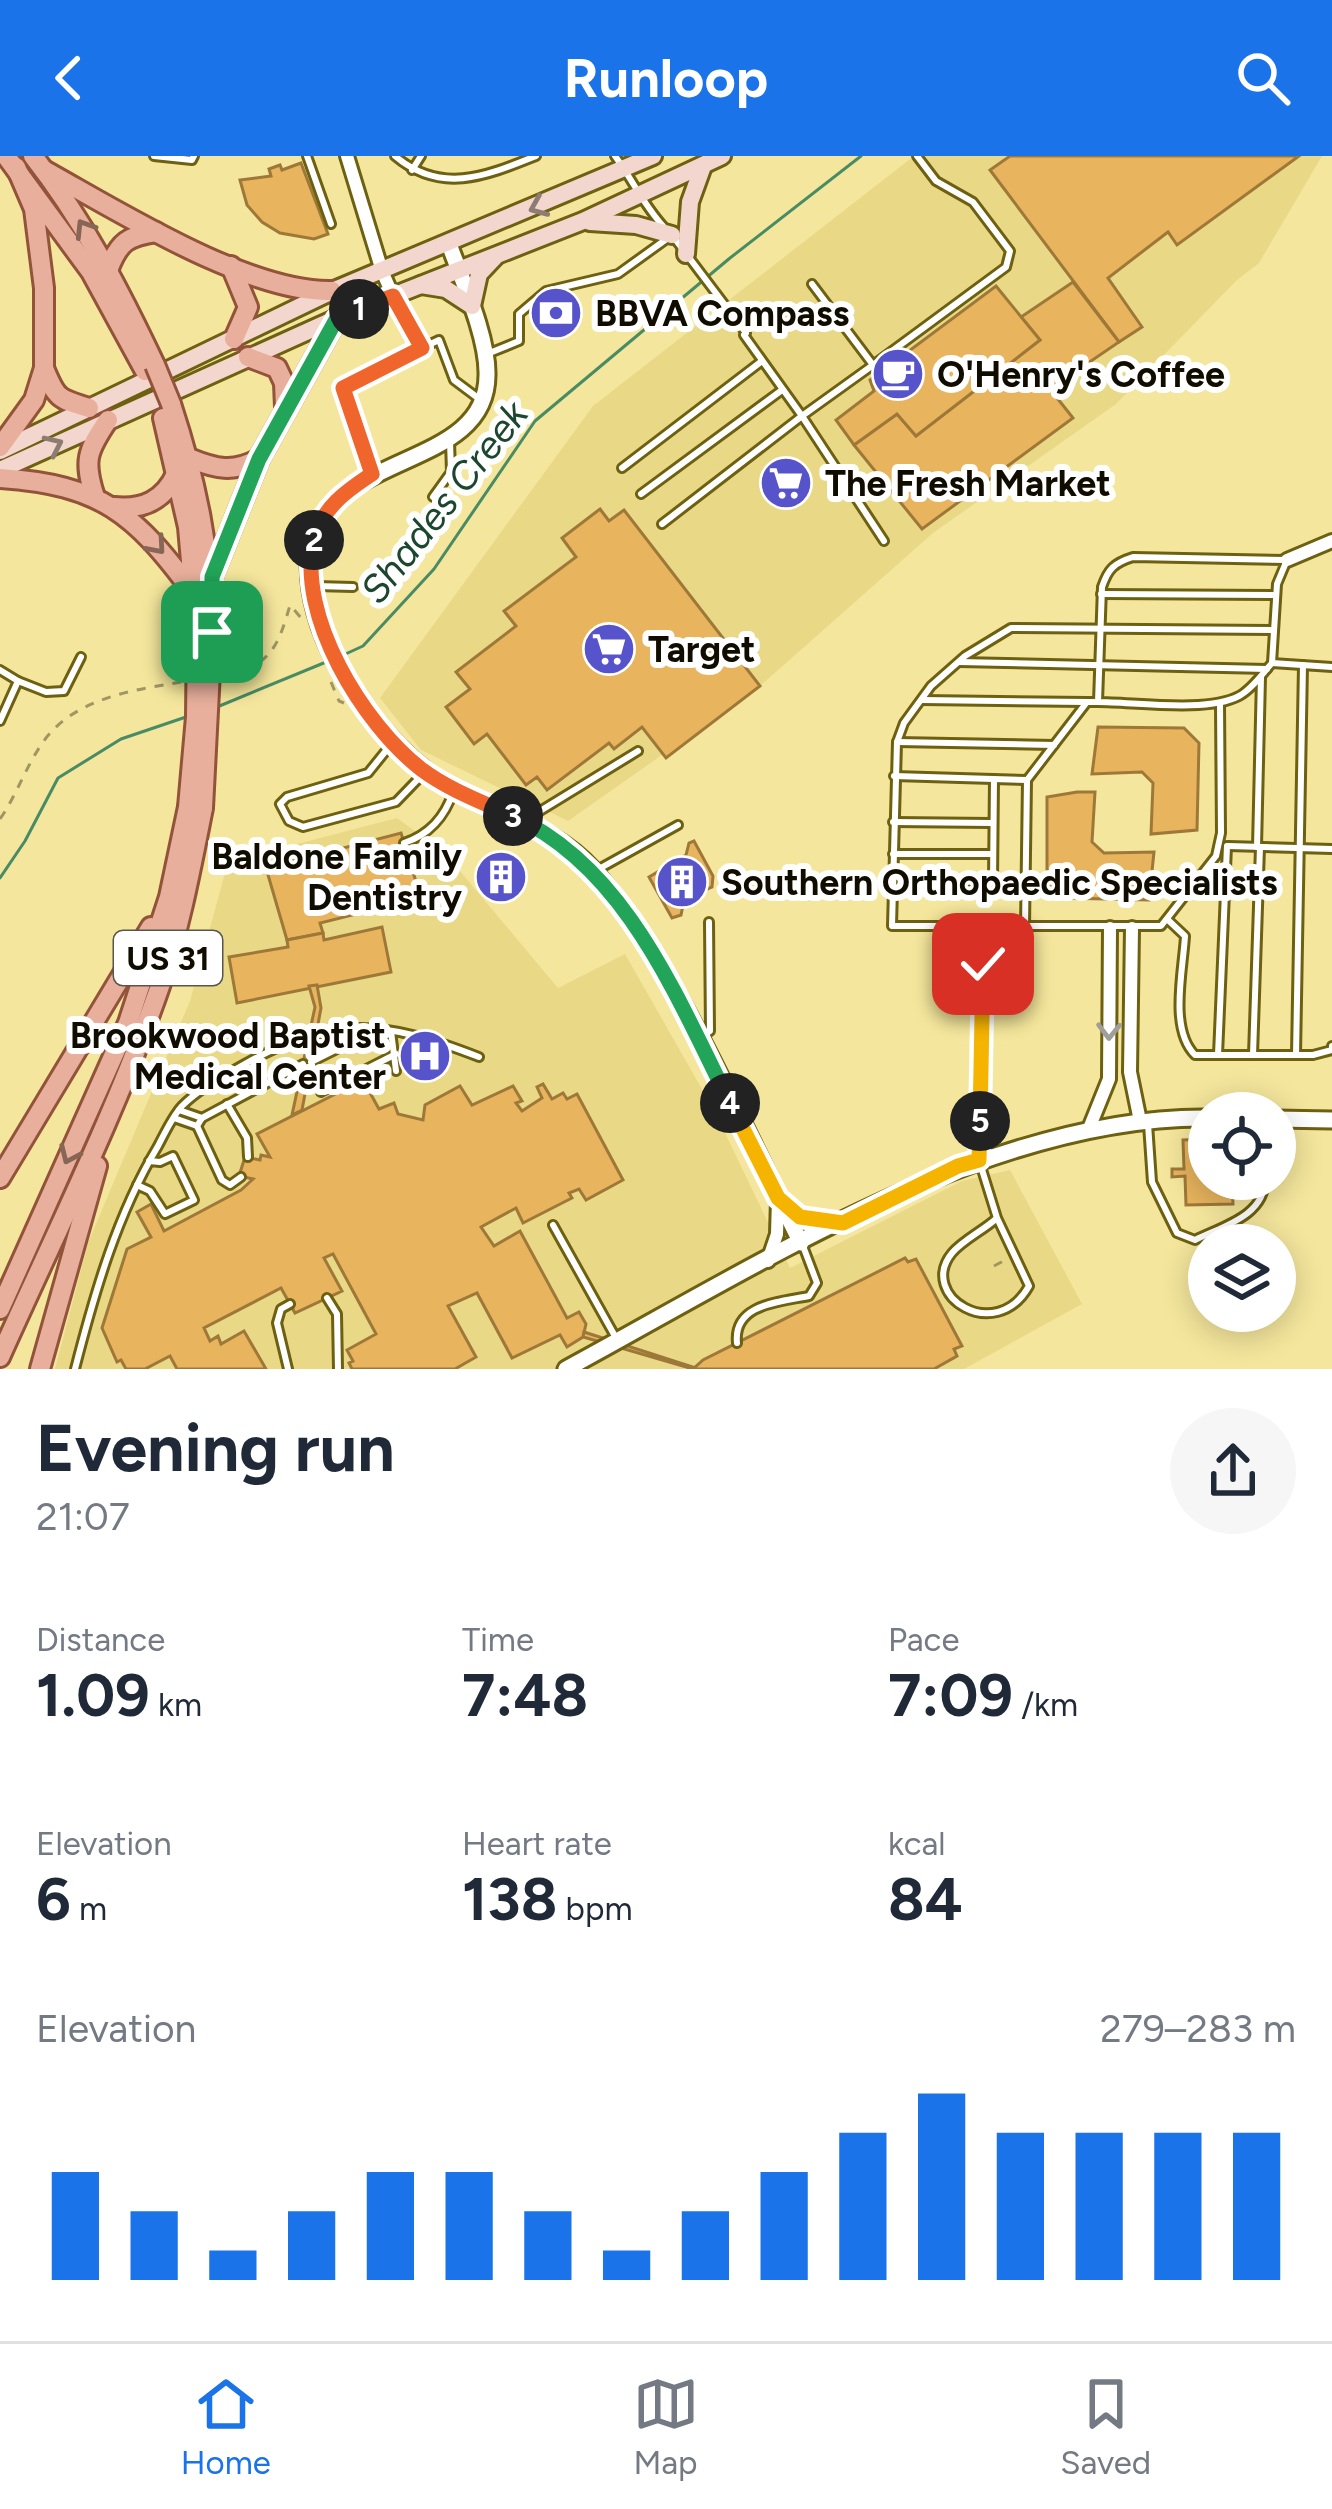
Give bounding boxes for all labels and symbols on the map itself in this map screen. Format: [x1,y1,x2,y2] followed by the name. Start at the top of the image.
[528,192,550,216] one-way arrow
[76,219,98,241] one-way arrow
[329,279,389,339] pin: 1
[528,285,584,341] bank icon: BBVA Compass
[595,292,849,335] place label: BBVA Compass
[870,346,926,402] cafe icon: O'Henry's Coffee
[937,353,1225,396] place label: O'Henry's Coffee
[350,391,538,613] water label: Shades Creek
[42,436,63,459] one-way arrow
[758,455,814,511] supermarket icon: The Fresh Market
[825,462,1111,505] place label: The Fresh Market
[284,510,344,570] pin: 2
[142,533,164,555] one-way arrow
[161,581,263,683] pin
[581,621,637,677] supermarket icon: Target
[648,628,756,671] place label: Target
[483,786,543,846] pin: 3
[211,835,462,919] place label: Baldone Family Dentistry
[473,849,529,905] building icon: Baldone Family Dentistry
[654,854,710,910] building icon: Southern Orthopaedic Specialists
[721,861,1278,904] place label: Southern Orthopaedic Specialists
[932,913,1034,1015] pin
[114,931,222,985] road number: US 31
[70,1014,386,1098] place label: Brookwood Baptist Medical Center
[1096,1023,1122,1041] one-way arrow
[397,1028,453,1084] hospital icon: Brookwood Baptist Medical Center
[700,1073,760,1133] pin: 4
[950,1091,1010,1151] pin: 5
[59,1143,83,1164] one-way arrow

